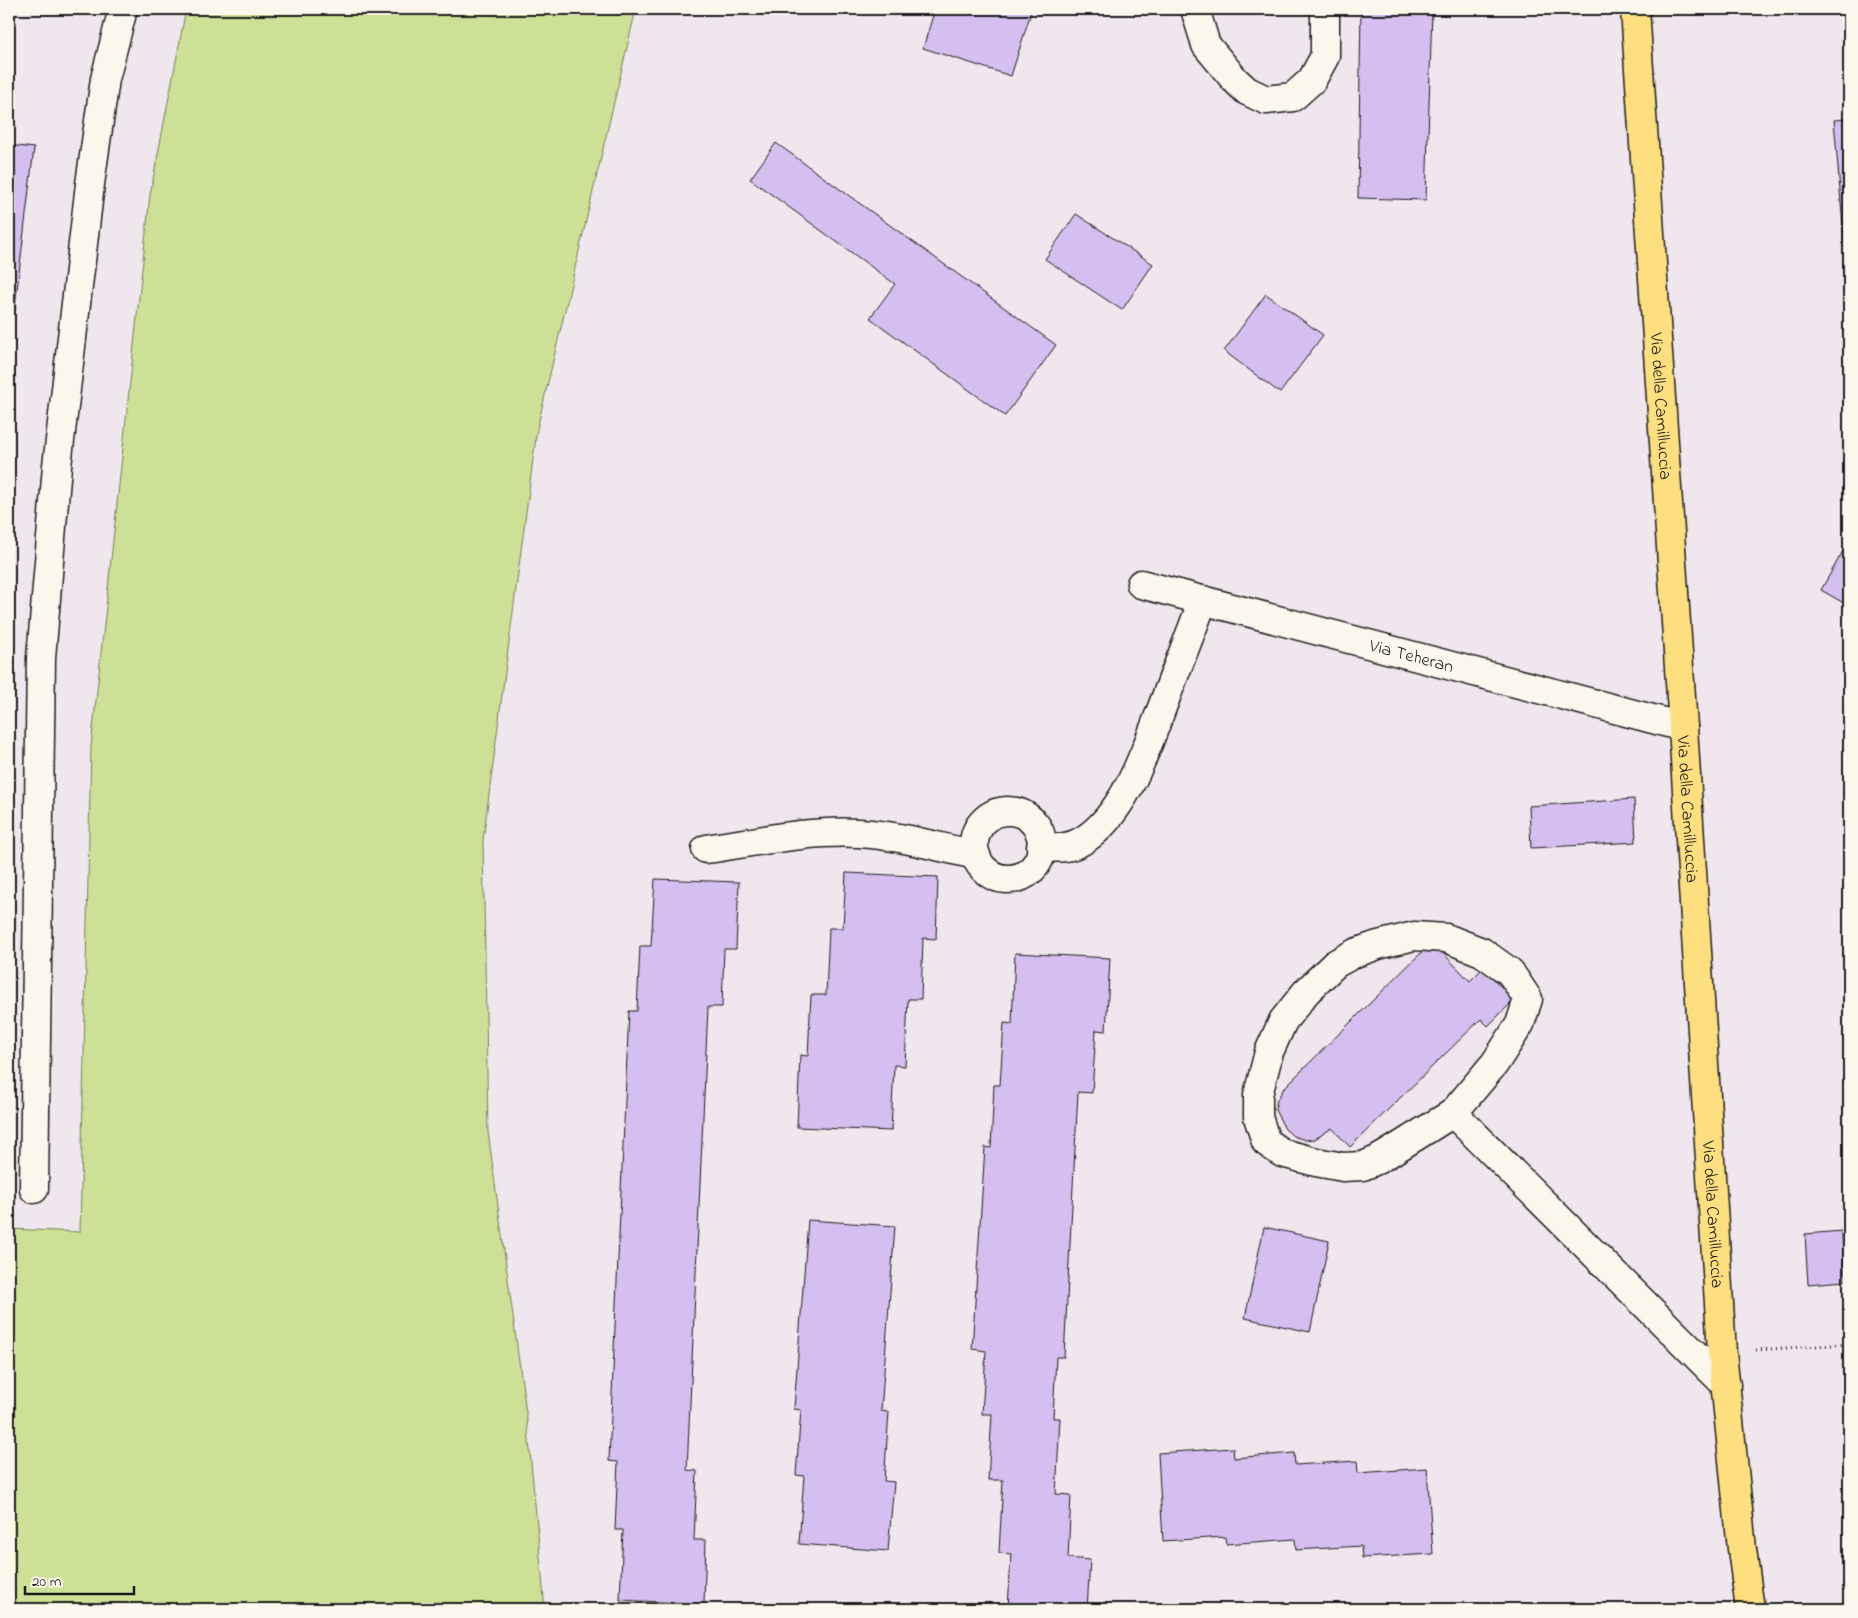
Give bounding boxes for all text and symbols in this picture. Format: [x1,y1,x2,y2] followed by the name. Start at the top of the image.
[1642,331,1677,481] street label: Via della Camilluccia
[1365,634,1456,681] street label: Via Teheran
[1669,734,1704,884] street label: Via della Camilluccia
[1694,1139,1729,1289] street label: Via della Camilluccia
[25,1563,134,1595] scale bar
[32,1571,62,1593] text: 20 m

